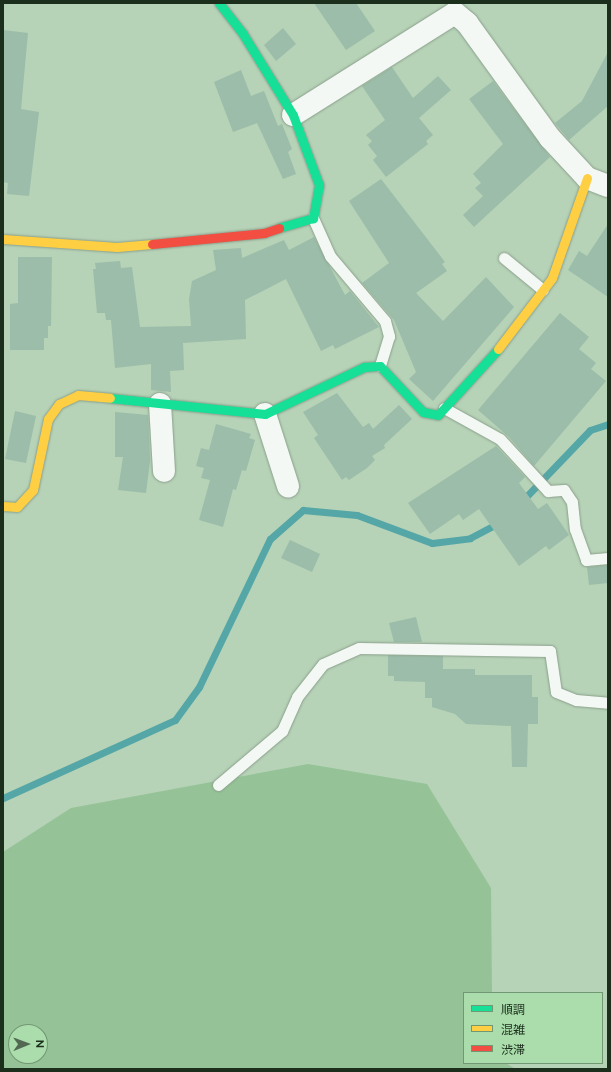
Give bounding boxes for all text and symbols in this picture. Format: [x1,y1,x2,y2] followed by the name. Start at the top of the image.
[463,992,603,1064] legend
[501,1003,525,1017] text: 順調
[501,1023,525,1037] text: 混雑
[8,1024,48,1064] north arrow
[33,1039,46,1048] text: N
[501,1043,525,1057] text: 渋滞

